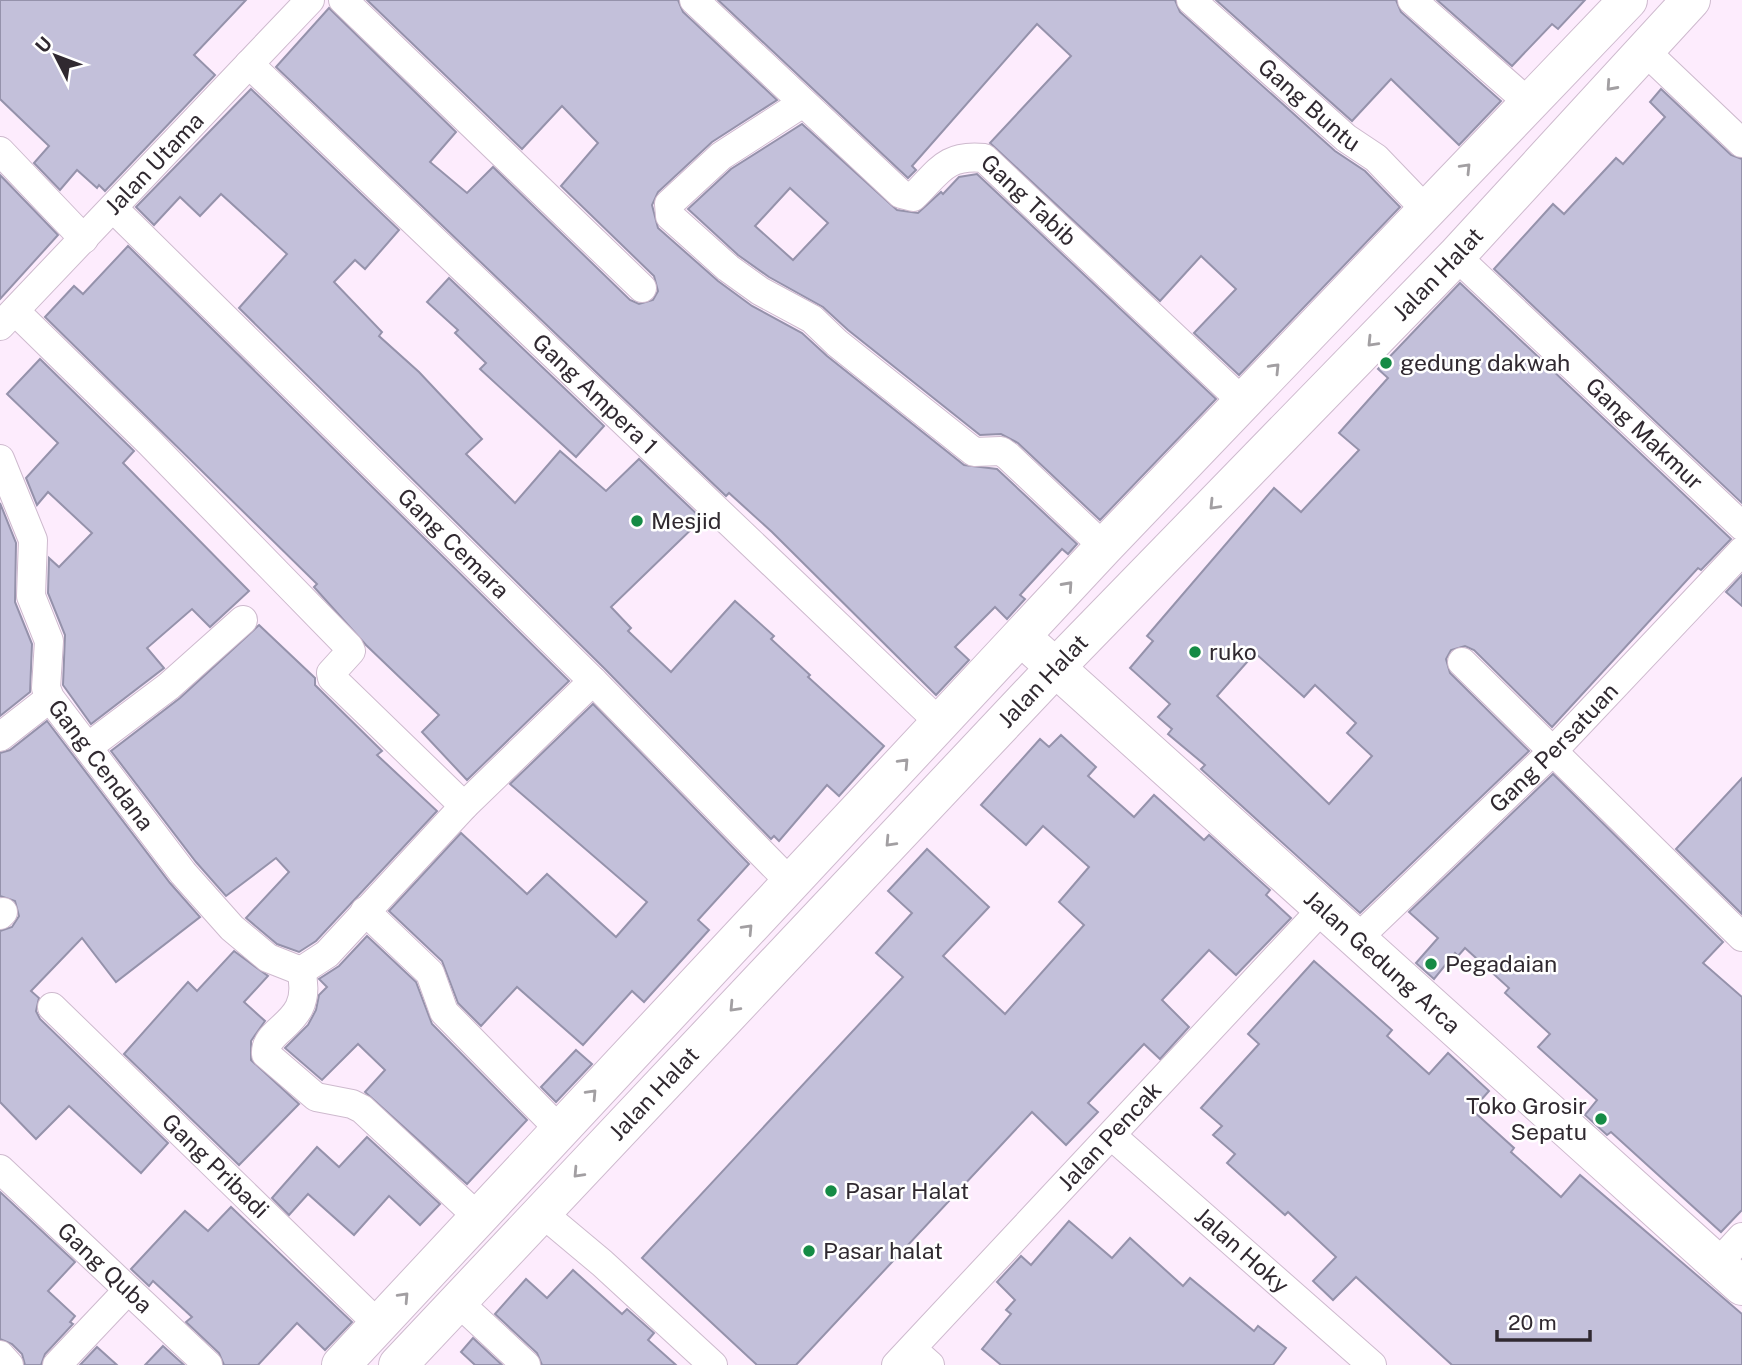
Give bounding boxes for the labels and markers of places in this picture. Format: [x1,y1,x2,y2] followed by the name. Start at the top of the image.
[1400,349,1570,376] place label: gedung dakwah
[1378,355,1394,371] marker: gedung dakwah
[651,507,721,534] place label: Mesjid
[629,513,645,529] marker: Mesjid
[1209,638,1257,665] place label: ruko
[1187,644,1203,660] marker: ruko
[1445,950,1557,977] place label: Pegadaian
[1423,956,1439,972] marker: Pegadaian
[1466,1092,1587,1145] place label: Toko Grosir Sepatu
[1593,1111,1609,1127] marker: Toko Grosir Sepatu
[845,1177,969,1204] place label: Pasar Halat
[823,1183,839,1199] marker: Pasar Halat
[823,1237,943,1264] place label: Pasar halat
[801,1243,817,1259] marker: Pasar halat

